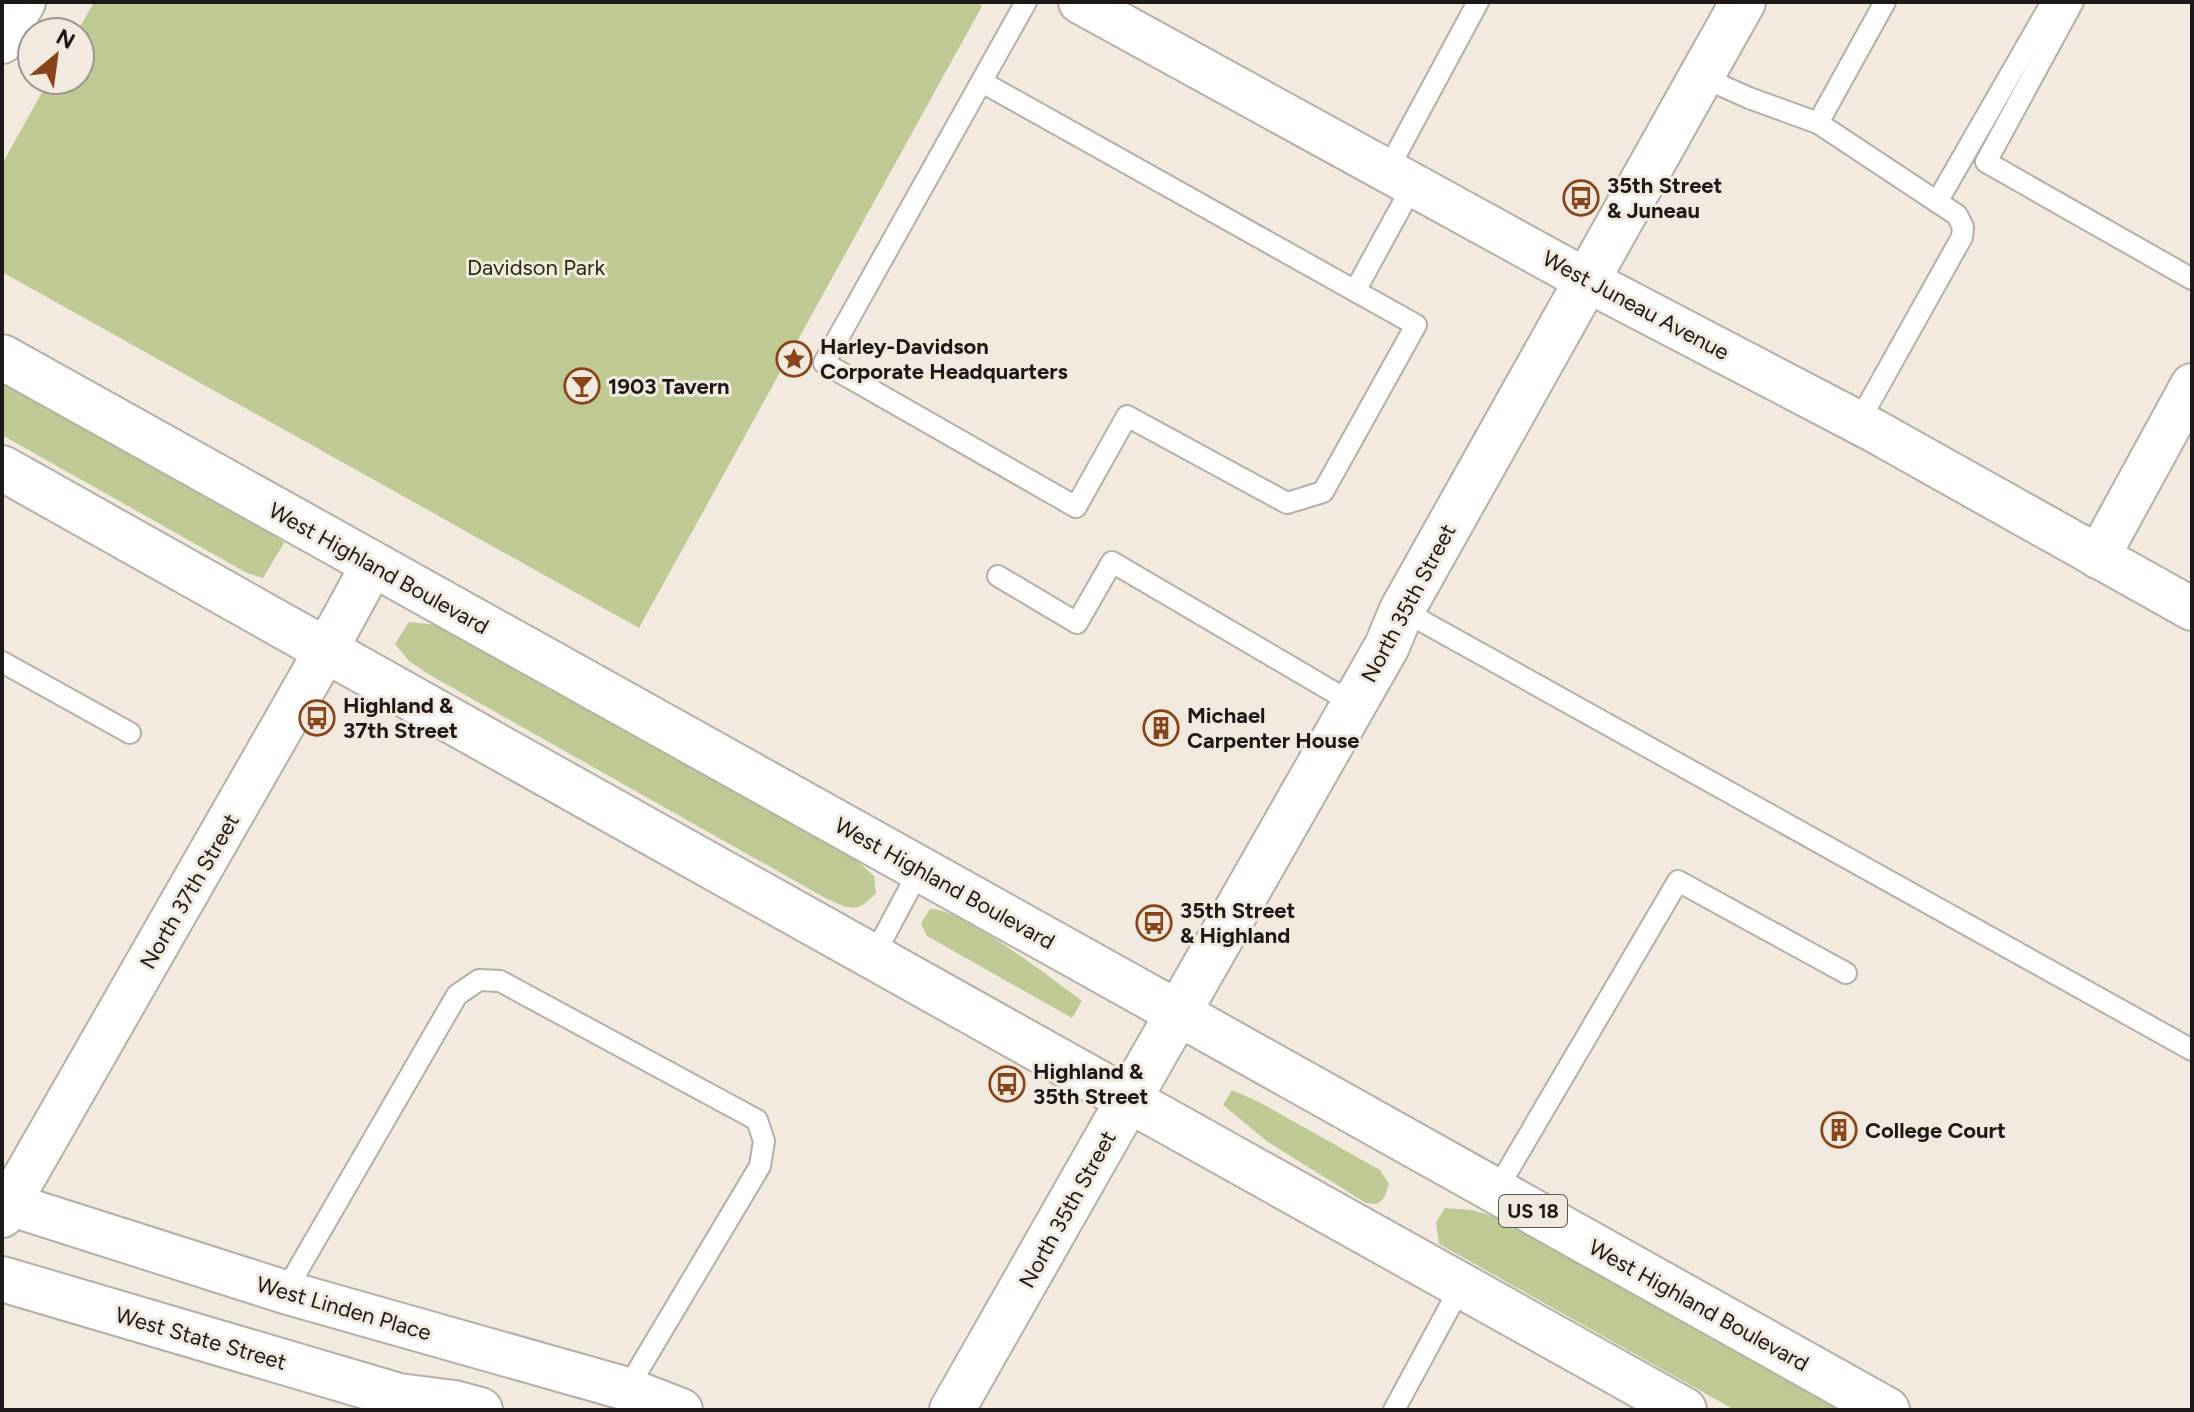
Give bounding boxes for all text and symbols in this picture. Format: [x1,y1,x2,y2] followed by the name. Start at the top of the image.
[16,16,96,96] north arrow
[51,23,79,55] text: N
[1607,172,1723,224] place label: 35th Street & Juneau
[1562,179,1600,217] bus stop icon: 35th Street & Juneau
[1538,245,1734,366] street label: West Juneau Avenue
[467,254,605,281] park label: Davidson Park
[820,333,1068,385] place label: Harley-Davidson Corporate Headquarters
[775,340,813,378] place icon: Harley-Davidson Corporate Headquarters
[563,367,601,405] bar icon: 1903 Tavern
[608,373,730,400] place label: 1903 Tavern
[264,497,494,640] street label: West Highland Boulevard
[1355,519,1462,687] street label: North 35th Street
[343,692,458,744] place label: Highland & 37th Street
[298,699,336,737] bus stop icon: Highland & 37th Street
[1187,702,1360,754] place label: Michael Carpenter House
[1142,709,1180,747] building icon: Michael Carpenter House
[134,809,245,974] street label: North 37th Street
[830,812,1060,955] street label: West Highland Boulevard
[1180,897,1296,949] place label: 35th Street & Highland
[1135,904,1173,942] bus stop icon: 35th Street & Highland
[1033,1058,1149,1110] place label: Highland & 35th Street
[988,1065,1026,1103] bus stop icon: Highland & 35th Street
[1820,1111,1858,1149] building icon: College Court
[1865,1117,2006,1144] place label: College Court
[1013,1126,1122,1293] street label: North 35th Street
[1499,1195,1567,1227] road number: US 18
[1584,1234,1814,1377] street label: West Highland Boulevard
[253,1271,434,1346] street label: West Linden Place
[112,1301,289,1376] street label: West State Street

